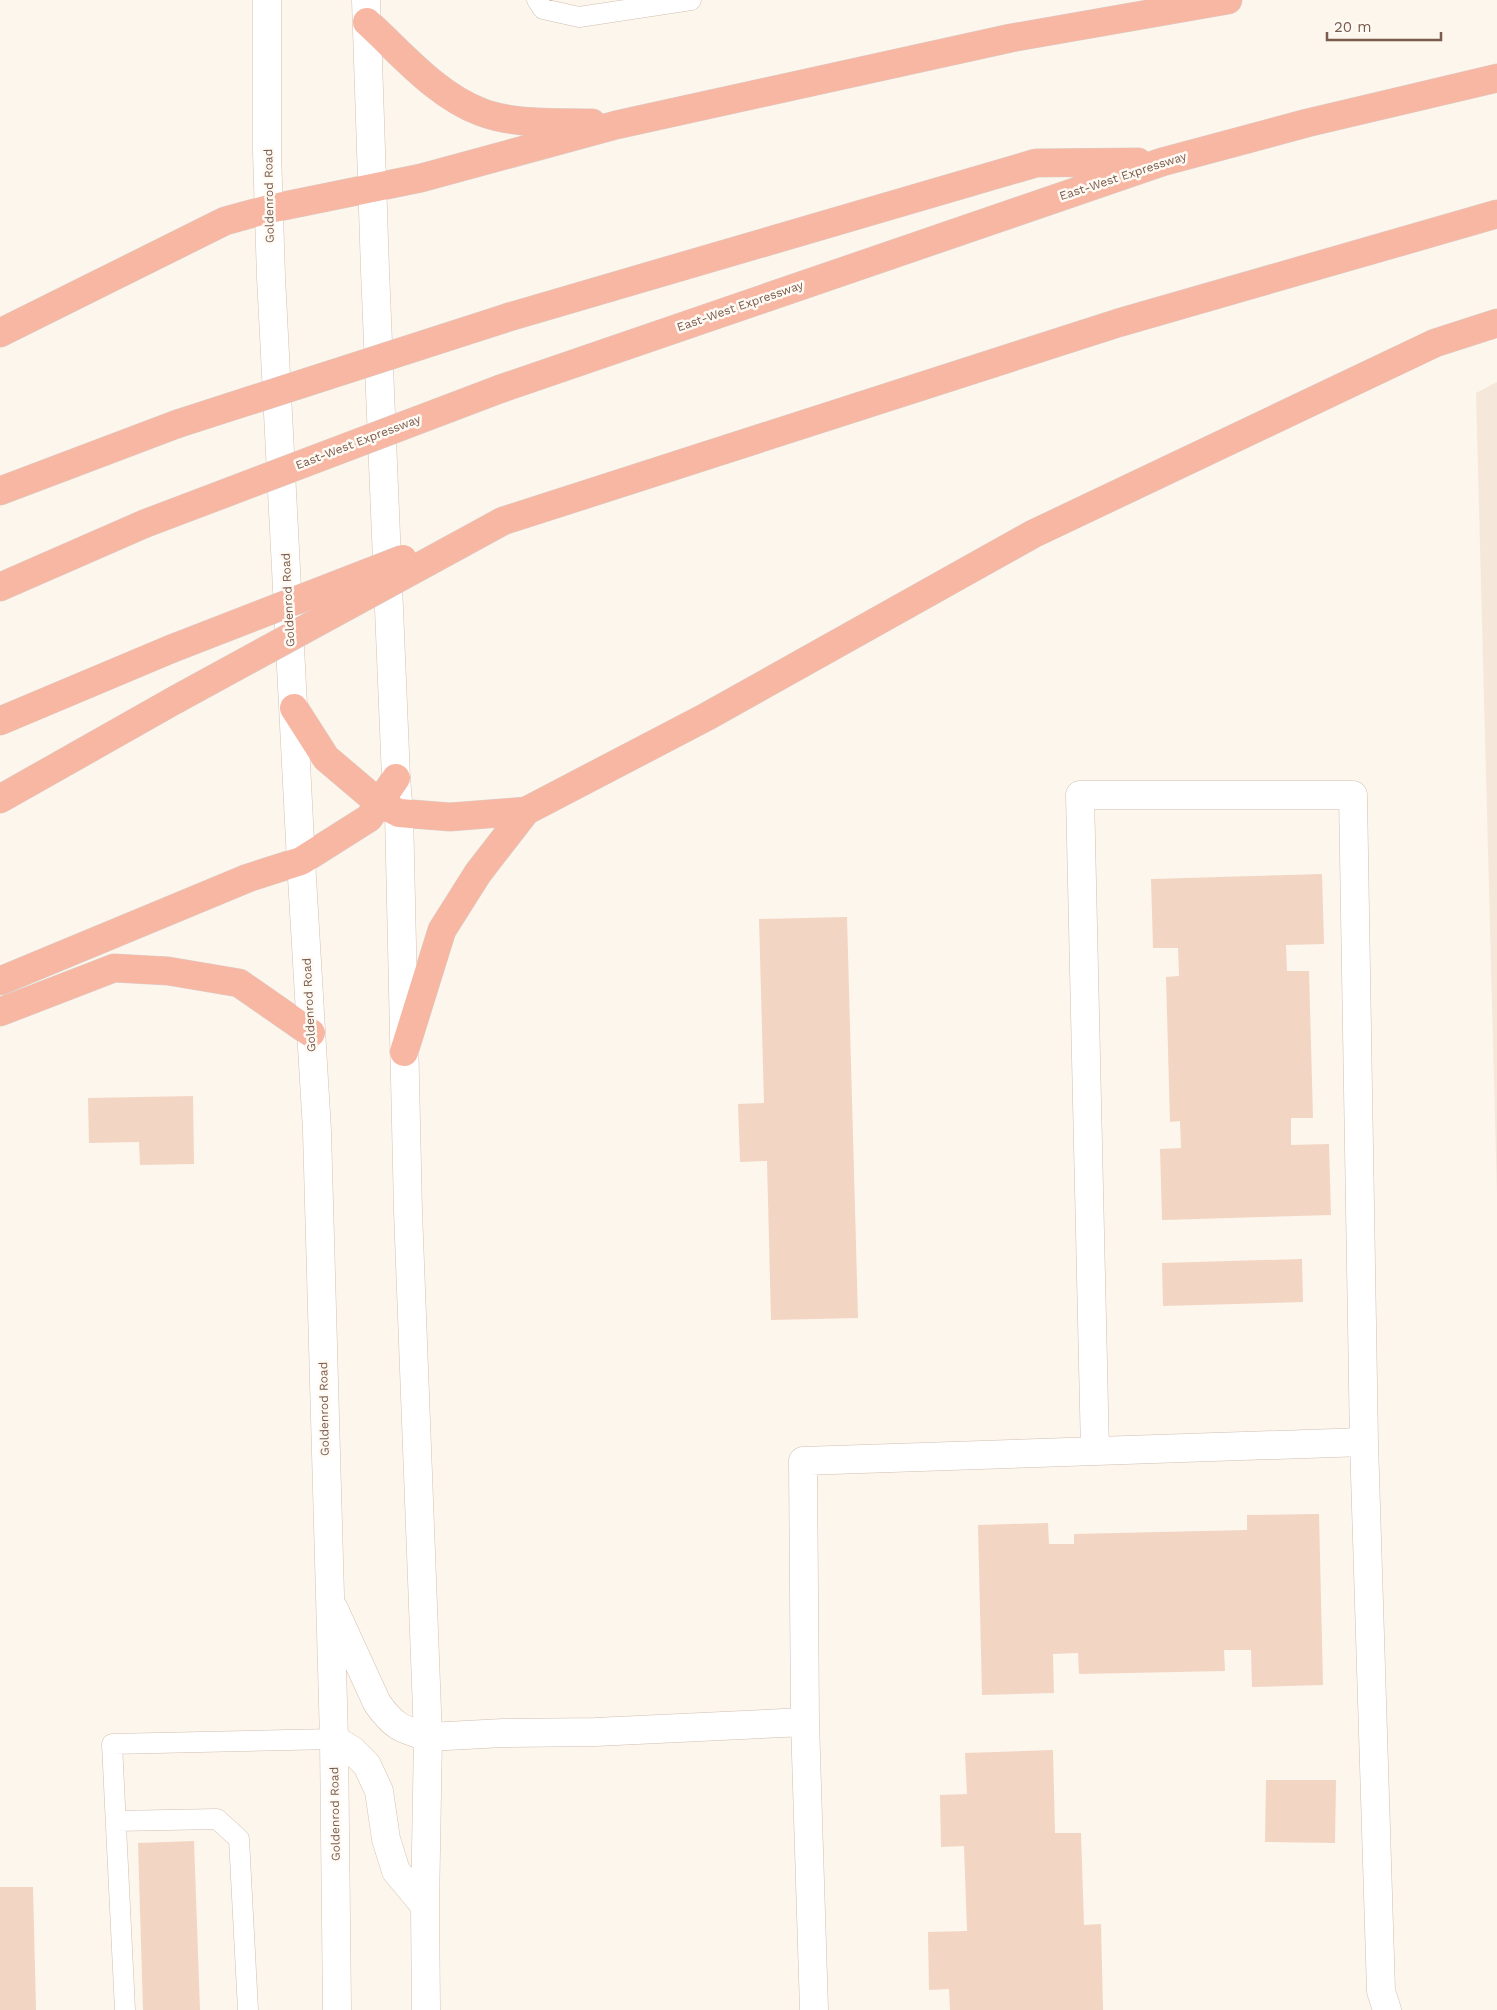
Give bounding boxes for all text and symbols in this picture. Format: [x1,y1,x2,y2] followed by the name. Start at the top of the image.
[1327,10,1441,42] scale bar
[1334,18,1372,36] text: 20 m
[261,149,277,243] street label: Goldenrod Road
[1058,149,1189,203] street label: East-West Expressway
[675,277,806,334] street label: East-West Expressway
[293,411,423,472] street label: East-West Expressway
[279,553,297,647] street label: Goldenrod Road
[300,958,318,1052] street label: Goldenrod Road
[316,1362,332,1456] street label: Goldenrod Road
[327,1767,343,1861] street label: Goldenrod Road

